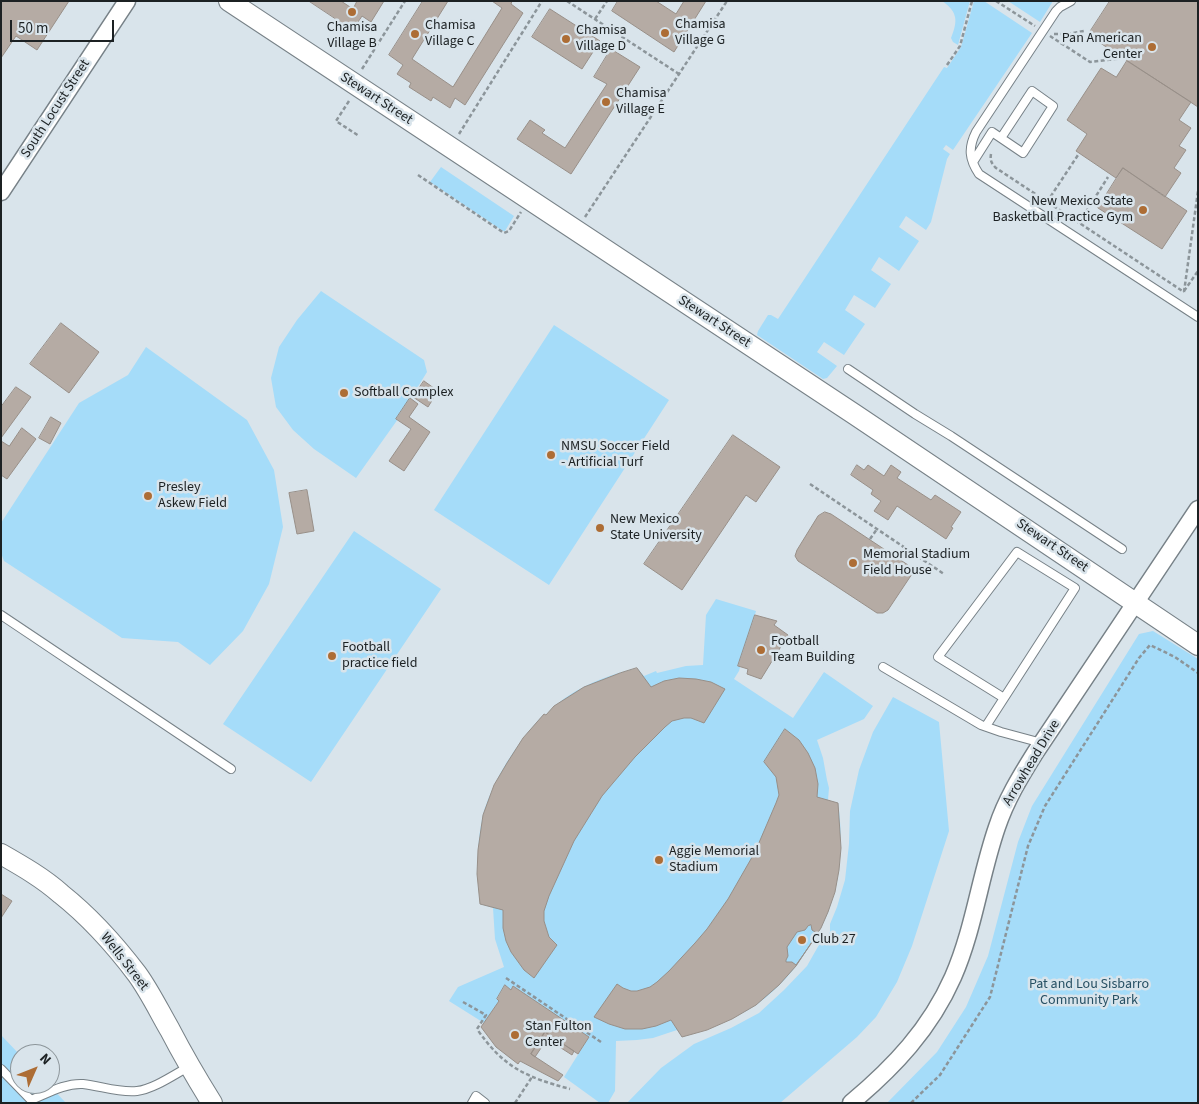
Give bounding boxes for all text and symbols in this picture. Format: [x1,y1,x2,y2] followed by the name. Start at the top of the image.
[346,6,358,18] marker: Chamisa Village B
[12,10,116,42] scale bar
[675,17,726,49] place label: Chamisa Village G
[18,18,48,39] text: 50 m
[425,18,476,50] place label: Chamisa Village C
[327,20,377,52] place label: Chamisa Village B
[576,23,627,56] place label: Chamisa Village D
[659,27,671,39] marker: Chamisa Village G
[409,28,421,40] marker: Chamisa Village C
[1062,31,1142,64] place label: Pan American Center
[560,33,572,45] marker: Chamisa Village D
[1146,41,1158,53] marker: Pan American Center
[18,57,94,161] street label: South Locust Street
[337,69,415,129] street label: Stewart Street
[616,86,667,118] place label: Chamisa Village E
[600,96,612,108] marker: Chamisa Village E
[993,194,1133,226] place label: New Mexico State Basketball Practice Gym
[1137,204,1149,216] marker: New Mexico State Basketball Practice Gym
[675,292,753,352] street label: Stewart Street
[354,385,454,401] place label: Softball Complex
[338,387,350,399] marker: Softball Complex
[561,439,670,472] place label: NMSU Soccer Field - Artificial Turf
[545,449,557,461] marker: NMSU Soccer Field - Artificial Turf
[158,480,227,512] place label: Presley Askew Field
[142,490,154,502] marker: Presley Askew Field
[610,512,702,544] place label: New Mexico State University
[1013,516,1091,576] street label: Stewart Street
[594,522,606,534] marker: New Mexico State University
[863,547,970,580] place label: Memorial Stadium Field House
[847,557,859,569] marker: Memorial Stadium Field House
[771,634,855,666] place label: Football Team Building
[342,640,417,672] place label: Football practice field
[755,644,767,656] marker: Football Team Building
[326,650,338,662] marker: Football practice field
[1000,717,1064,809] street label: Arrowhead Drive
[669,844,759,876] place label: Aggie Memorial Stadium
[653,854,665,866] marker: Aggie Memorial Stadium
[96,930,152,994] street label: Wells Street
[812,932,856,948] place label: Club 27
[796,934,808,946] marker: Club 27
[1029,977,1149,1010] park label: Pat and Lou Sisbarro Community Park
[525,1019,592,1052] place label: Stan Fulton Center
[509,1029,521,1041] marker: Stan Fulton Center
[10,1044,60,1094] north arrow
[35,1049,55,1070] text: N

